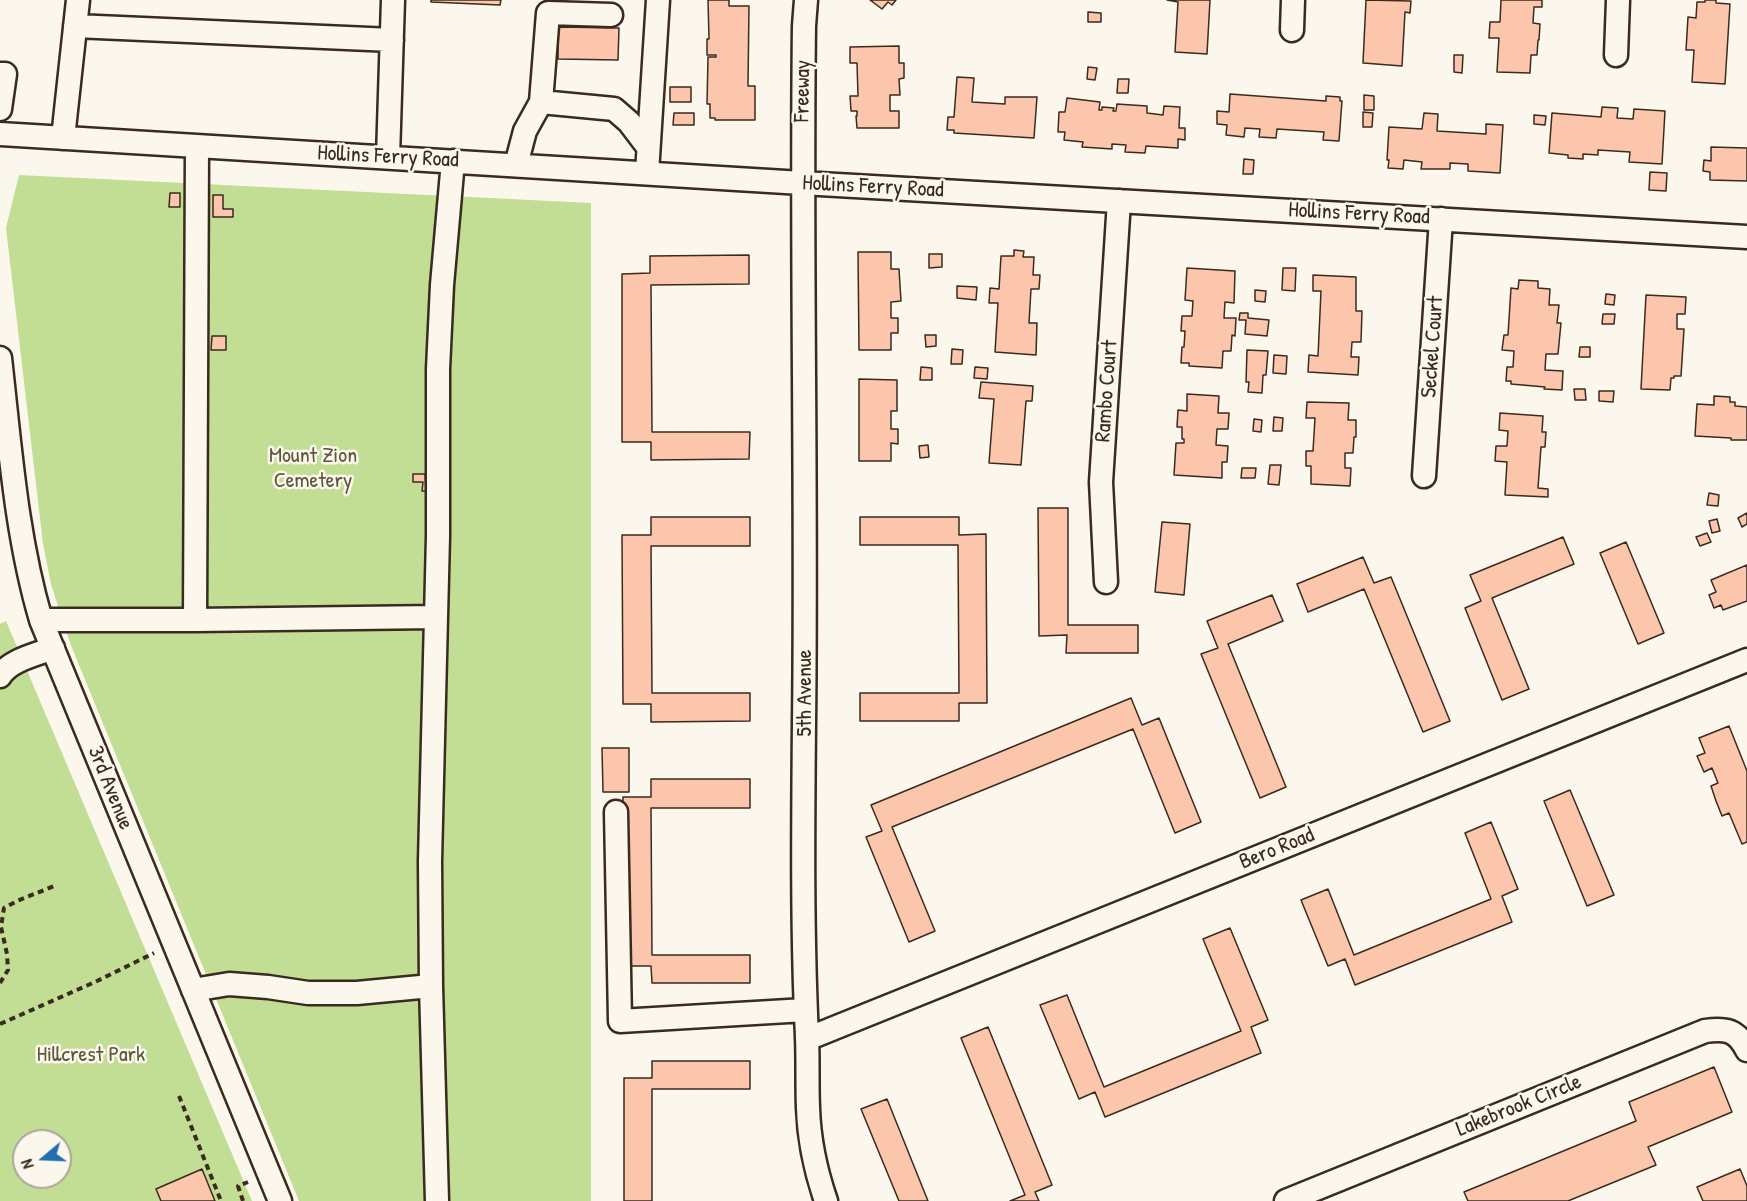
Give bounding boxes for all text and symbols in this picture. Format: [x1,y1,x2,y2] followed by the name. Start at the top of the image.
[789,60,817,122] street label: Freeway
[317,140,459,174] street label: Hollins Ferry Road
[802,170,944,204] street label: Hollins Ferry Road
[1288,197,1430,231] street label: Hollins Ferry Road
[1416,295,1450,399] street label: Seckel Court
[1090,339,1124,443] street label: Rambo Court
[269,443,357,494] park label: Mount Zion Cemetery
[792,650,818,736] street label: 5th Avenue
[81,742,139,834] street label: 3rd Avenue
[1236,822,1318,876] street label: Bero Road
[37,1042,145,1068] park label: Hillcrest Park
[1453,1069,1585,1143] street label: Lakebrook Circle
[12,1129,72,1189] north arrow
[15,1157,39,1172] text: N

